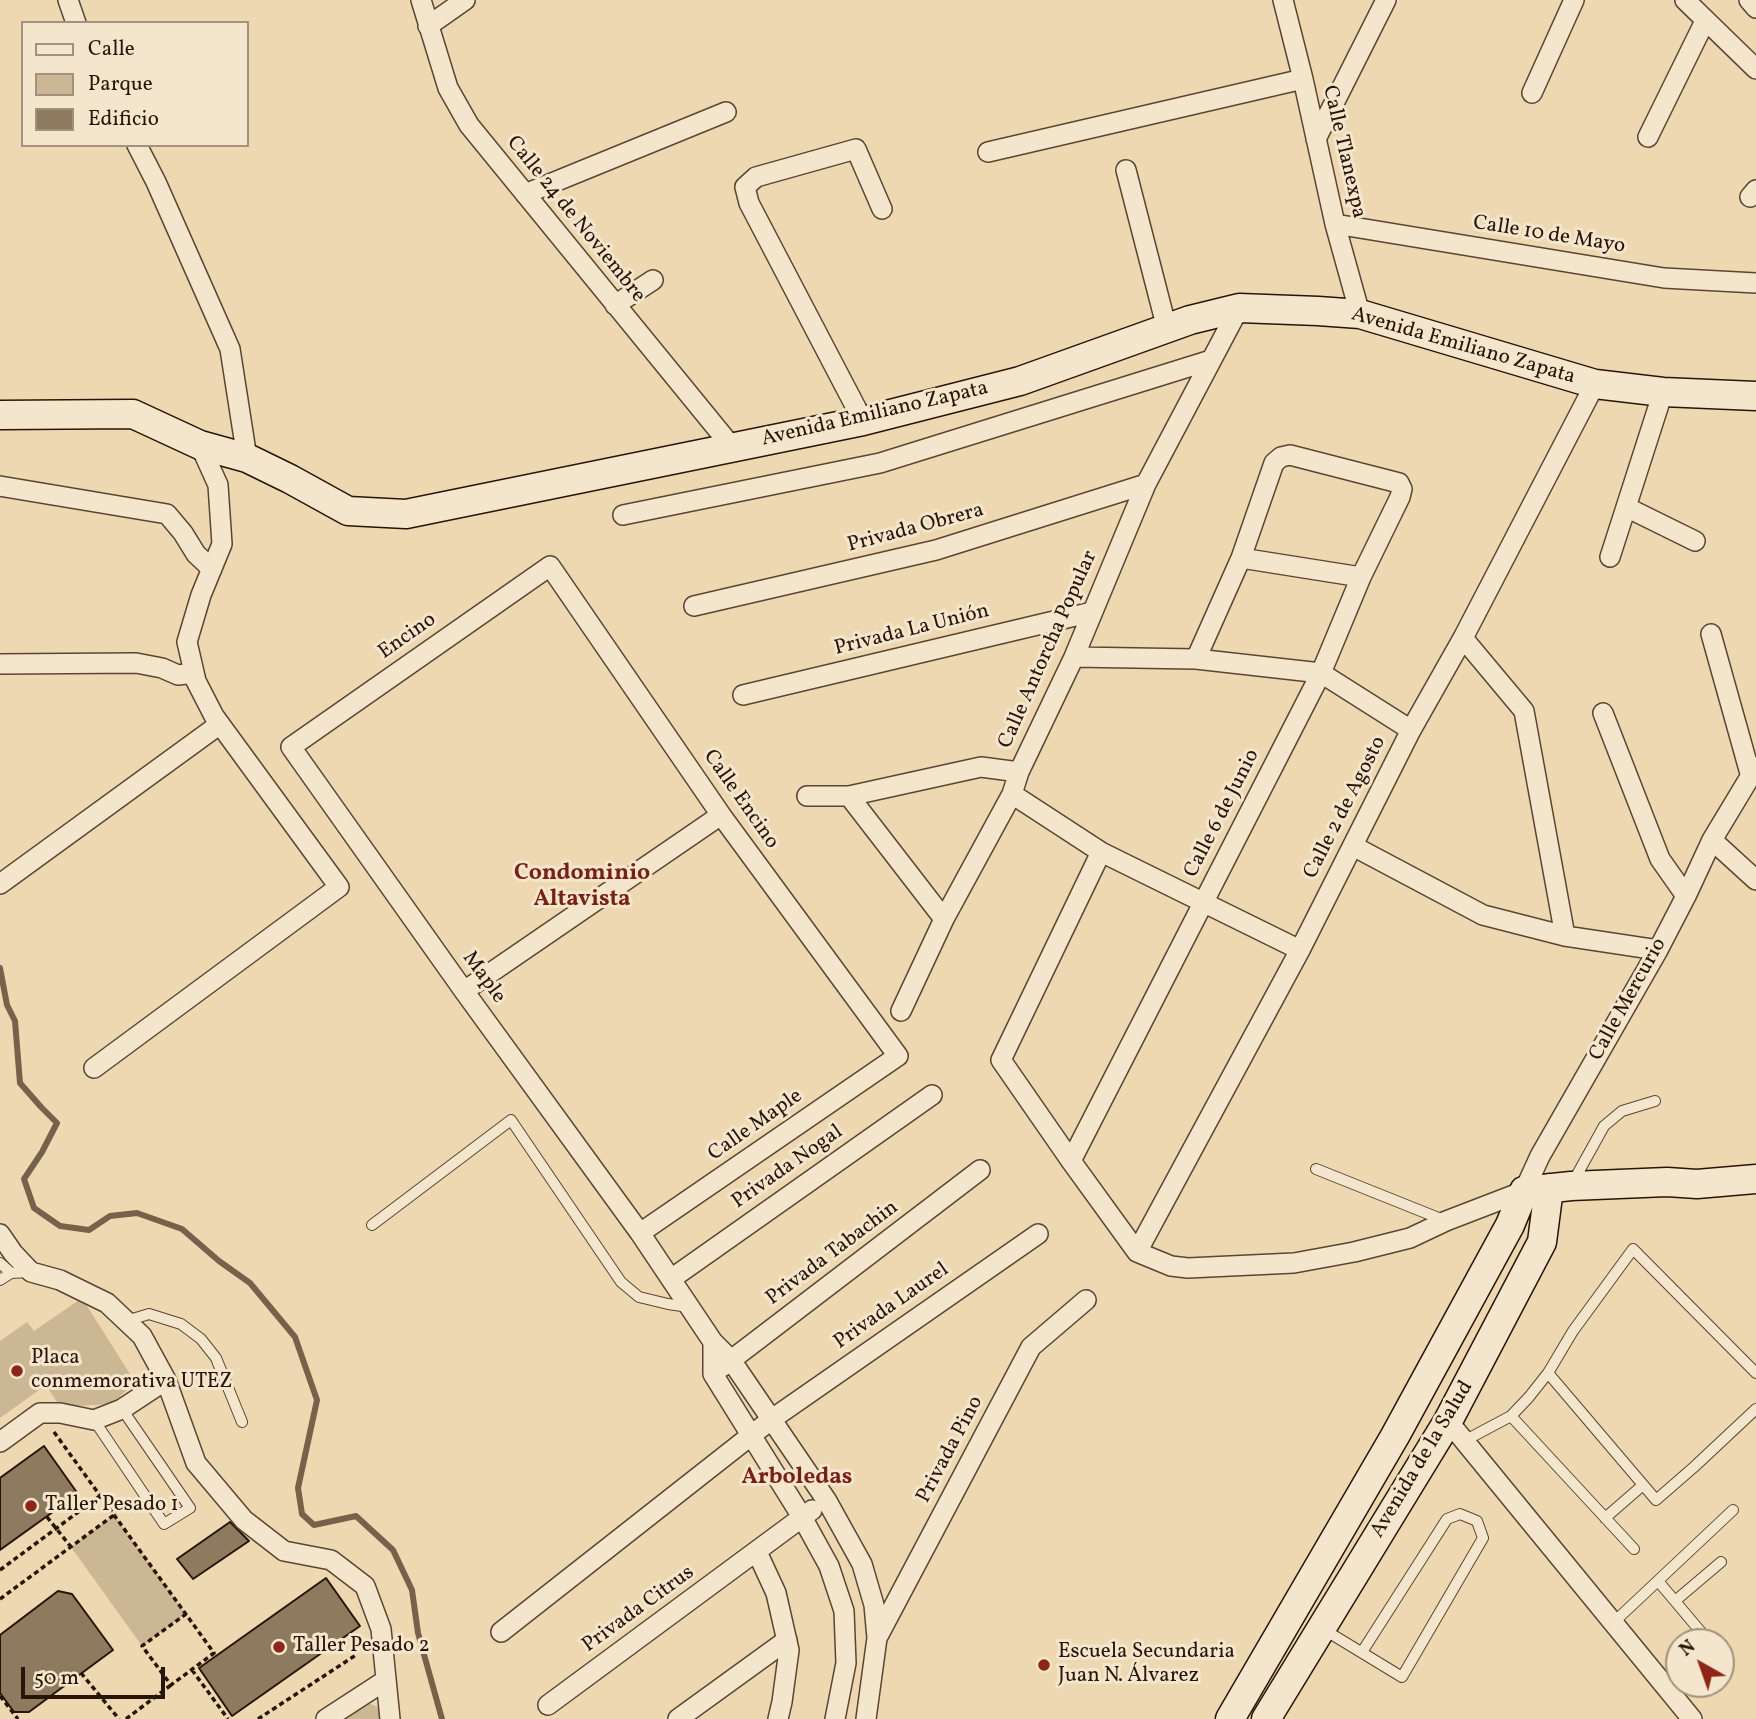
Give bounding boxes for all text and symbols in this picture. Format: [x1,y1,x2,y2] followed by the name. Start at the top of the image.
[21,21,248,147] legend
[88,35,135,64] text: Calle
[88,70,153,99] text: Parque
[1315,83,1371,221] street label: Calle Tlanexpa
[88,105,159,134] text: Edificio
[500,132,650,308] street label: Calle 24 de Noviembre
[1471,212,1627,260] street label: Calle 10 de Mayo
[1348,303,1578,391] street label: Avenida Emiliano Zapata
[759,377,991,453] street label: Avenida Emiliano Zapata
[845,499,987,559] street label: Privada Obrera
[994,547,1104,753] street label: Calle Antorcha Popular
[832,600,992,662] street label: Privada La Unión
[374,608,442,666] street label: Encino
[1299,733,1393,883] street label: Calle 2 de Agosto
[697,745,783,855] street label: Calle Encino
[1180,746,1266,882] street label: Calle 6 de Junio
[514,861,650,915] district label: Condominio Altavista
[1585,934,1673,1066] street label: Calle Mercurio
[456,947,510,1009] street label: Maple
[704,1084,808,1168] street label: Calle Maple
[728,1121,848,1215] street label: Privada Nogal
[762,1196,904,1312] street label: Privada Tabachin
[830,1258,954,1356] street label: Privada Laurel
[31,1346,233,1396] place label: Placa conmemorativa UTEZ
[9,1363,25,1379] marker: Placa conmemorativa UTEZ
[1366,1377,1480,1543] street label: Avenida de la Salud
[912,1392,990,1508] street label: Privada Pino
[742,1465,852,1493] district label: Arboledas
[45,1493,179,1519] place label: Taller Pesado 1
[23,1498,39,1514] marker: Taller Pesado 1
[578,1561,700,1659] street label: Privada Citrus
[1665,1628,1735,1698] north arrow
[293,1634,430,1660] place label: Taller Pesado 2
[1674,1634,1701,1663] text: N
[271,1639,287,1655] marker: Taller Pesado 2
[1058,1640,1235,1690] place label: Escuela Secundaria Juan N. Álvarez
[24,1652,168,1696] scale bar
[1036,1657,1052,1673] marker: Escuela Secundaria Juan N. Álvarez
[34,1664,79,1693] text: 50 m

